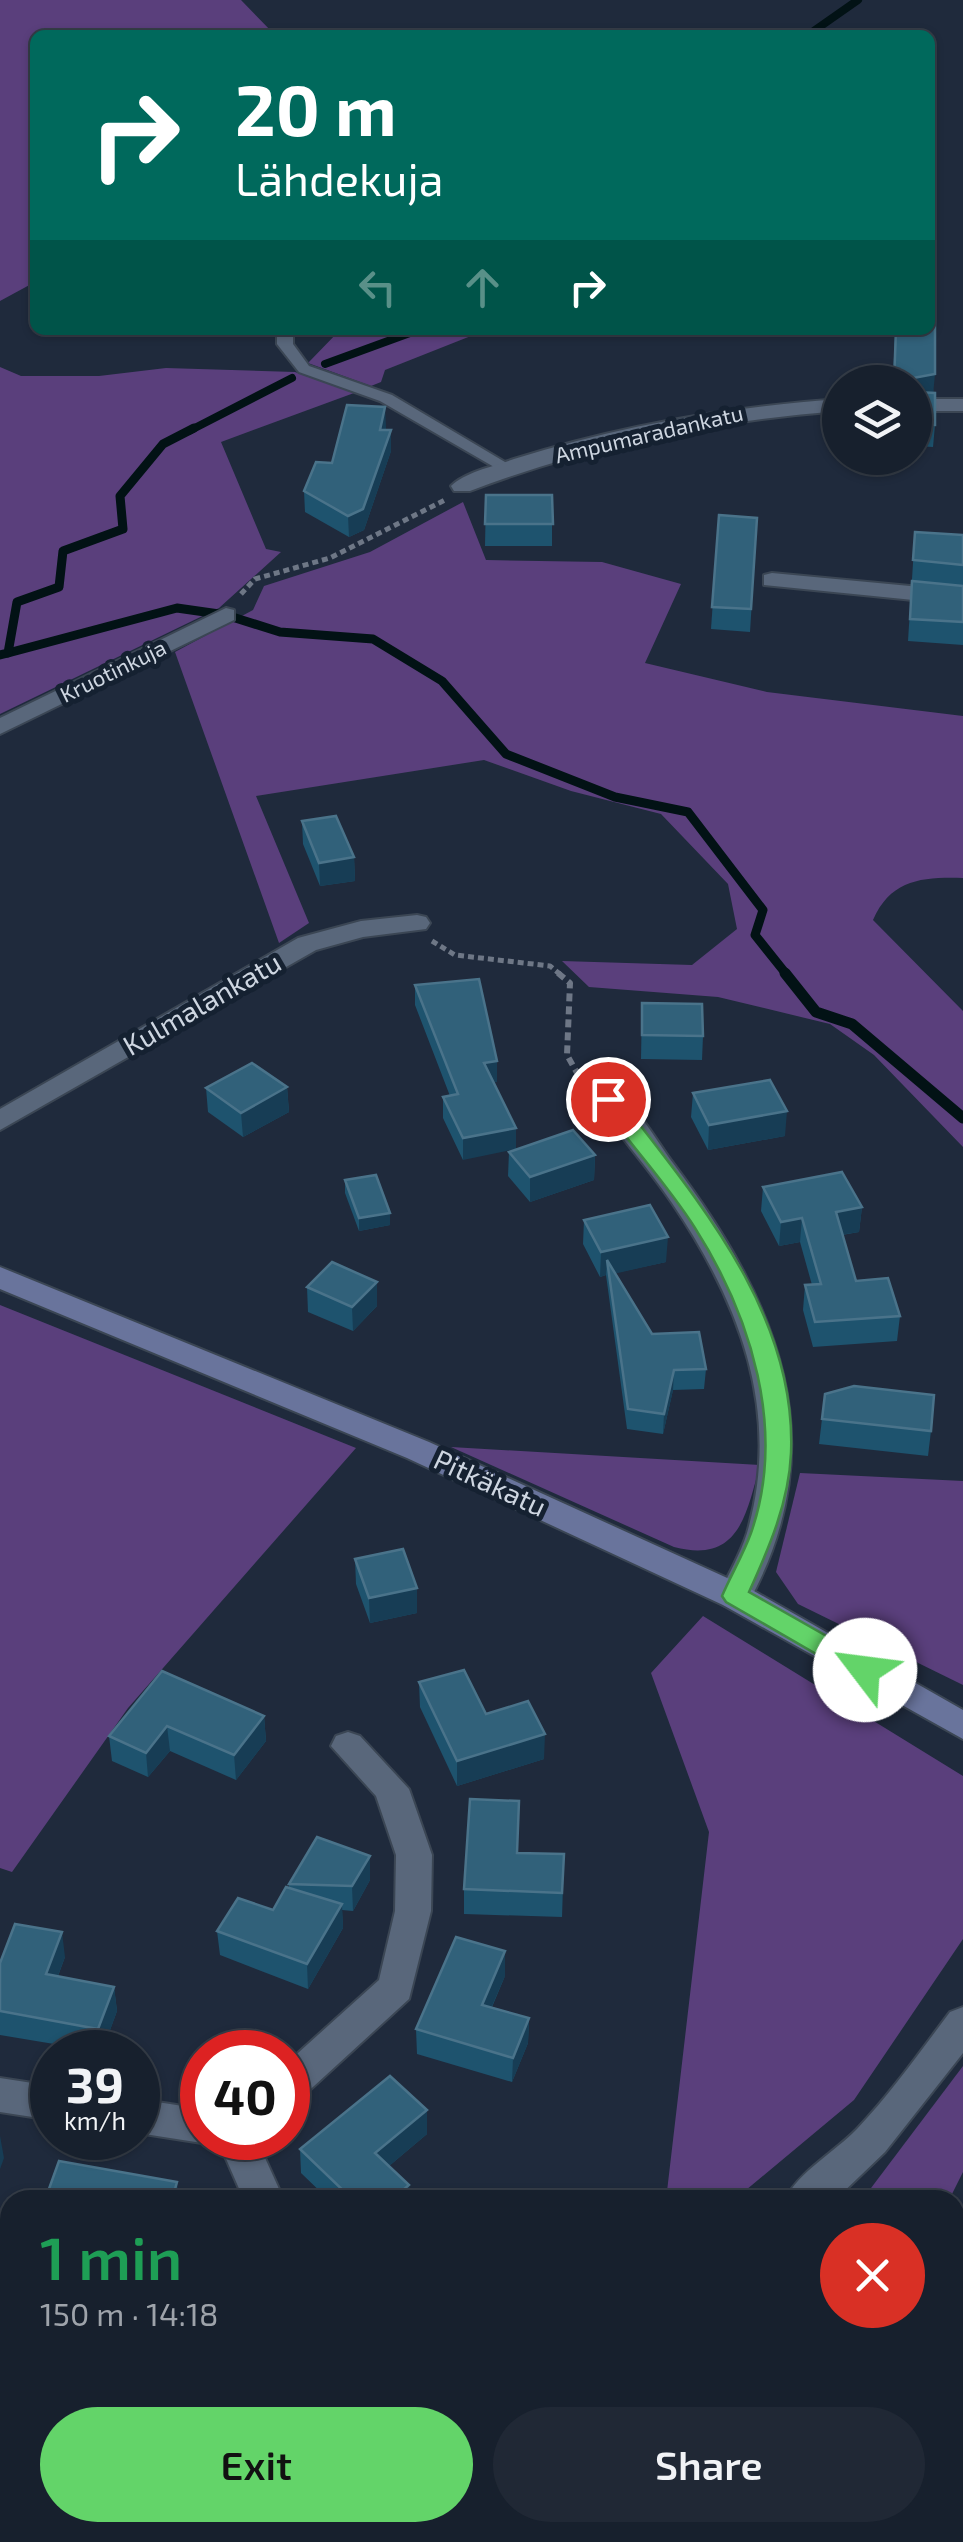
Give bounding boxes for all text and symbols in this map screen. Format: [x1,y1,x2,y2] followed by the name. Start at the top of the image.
[235,66,397,150] text: 20 m
[70,70,200,200] icon: right
[235,151,443,205] text: Lähdekuja
[350,260,405,315] icon: left
[455,260,510,315] icon: ahead
[560,260,615,315] icon: right
[822,365,932,475] map controls
[822,365,932,475] button: layers
[552,399,745,467] street label: Ampumaradankatu
[55,633,170,708] street label: Kruotinkuja
[116,944,287,1062] street label: Kulmalankatu
[566,1057,651,1142] pin
[581,1072,636,1127] icon: arrive
[429,1441,552,1523] street label: Pitkäkatu
[813,1618,917,1722] position arrow
[180,2030,310,2160] speed limit sign: 40
[66,2053,124,2113] text: 39
[64,2105,126,2135] text: km/h
[40,2220,182,2292] text: 1 min
[820,2223,925,2328] button: close
[40,2294,218,2332] text: 150 m · 14:18
[40,2407,473,2522] button: Exit
[493,2407,925,2522] button: Share

